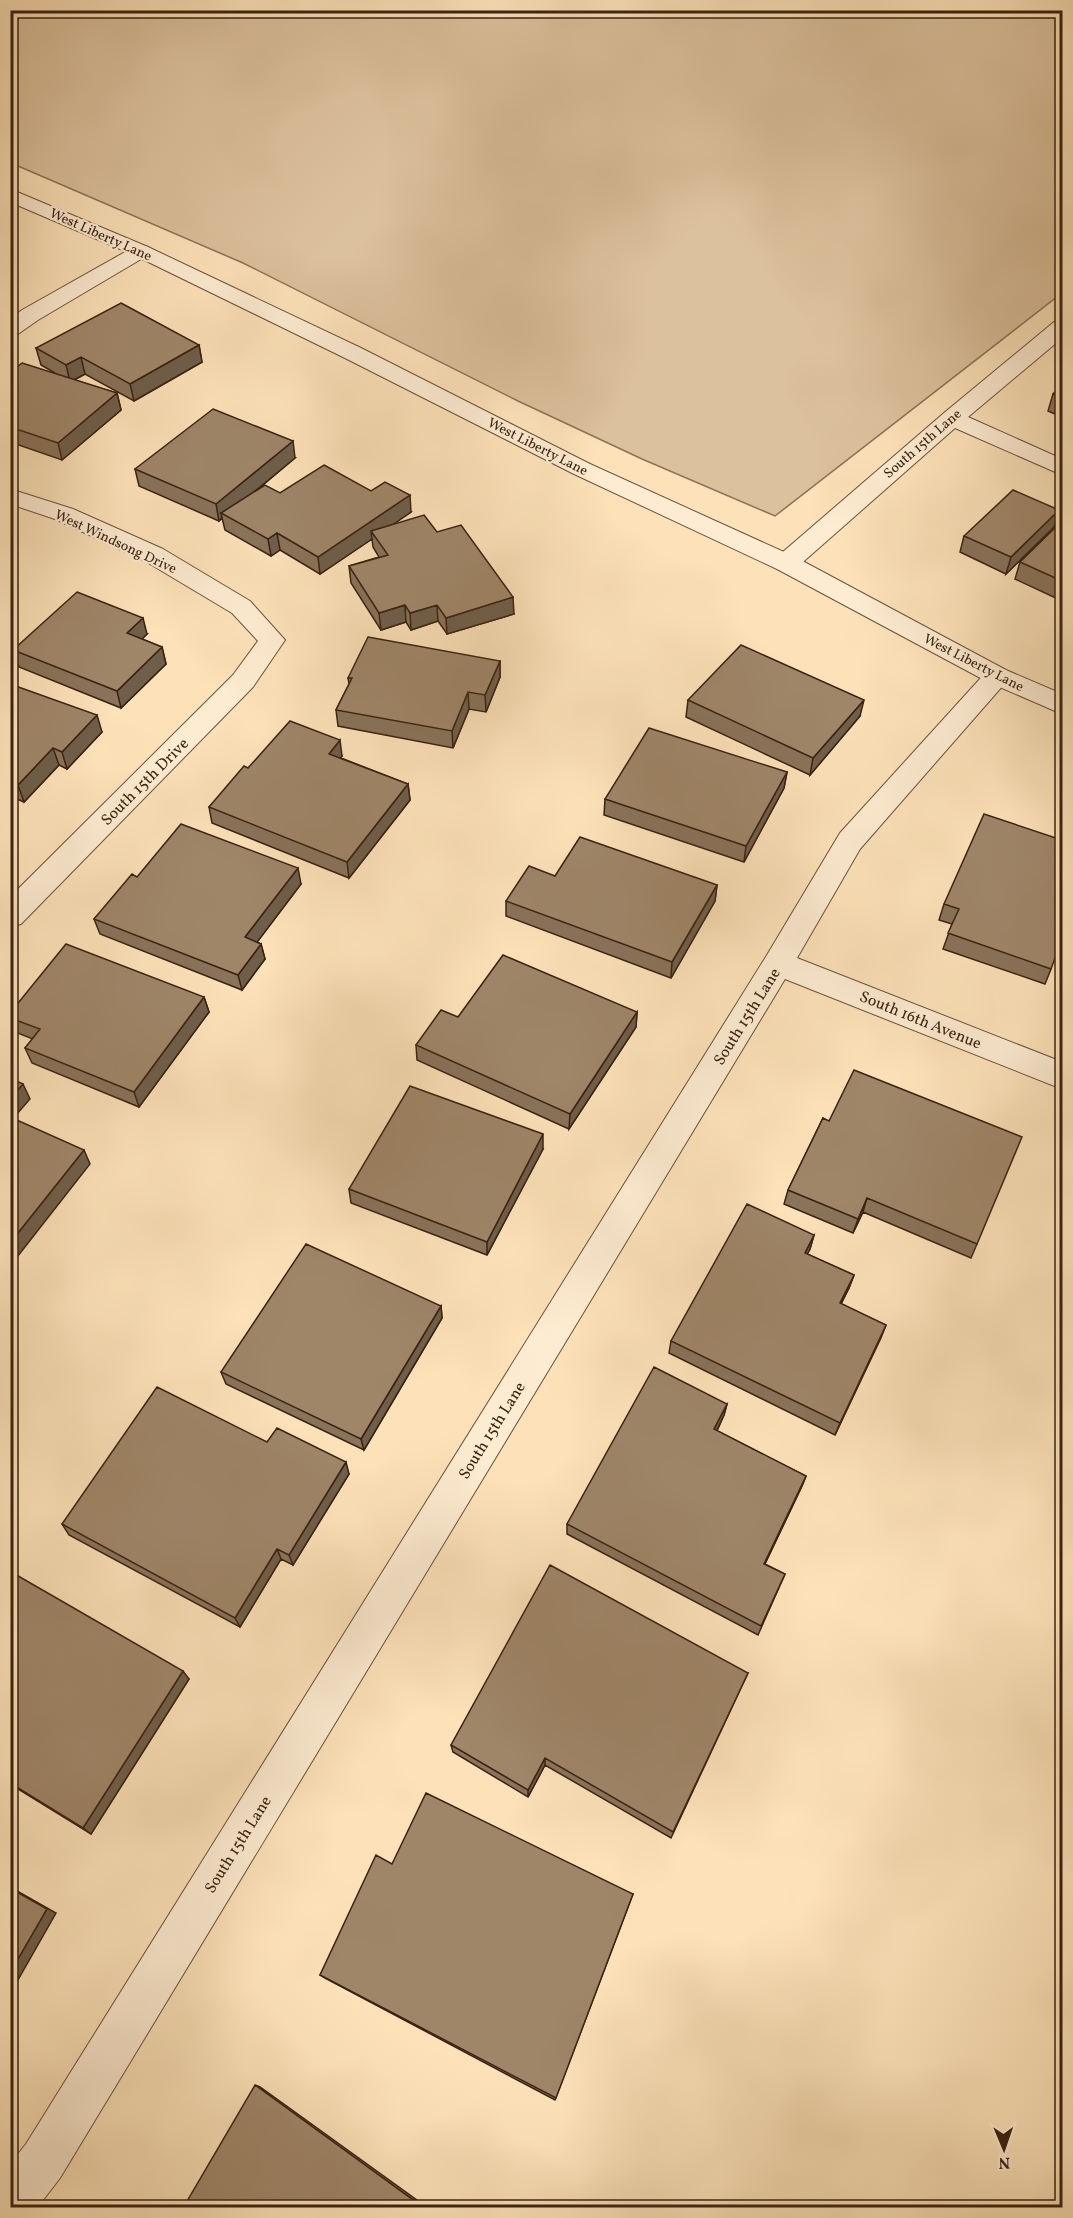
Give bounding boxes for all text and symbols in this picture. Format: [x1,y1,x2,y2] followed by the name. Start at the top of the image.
[46,204,155,267] street label: West Liberty Lane
[880,405,966,483] street label: South 15th Lane
[484,414,591,481] street label: West Liberty Lane
[51,506,180,579] street label: West Windsong Drive
[920,630,1027,697] street label: West Liberty Lane
[97,734,194,831] street label: South 15th Drive
[709,964,786,1070] street label: South 15th Lane
[856,986,985,1055] street label: South 16th Avenue
[454,1378,531,1484] street label: South 15th Lane
[200,1792,277,1898] street label: South 15th Lane
[974,2119,1034,2179] north arrow
[998,2151,1011,2173] text: N

